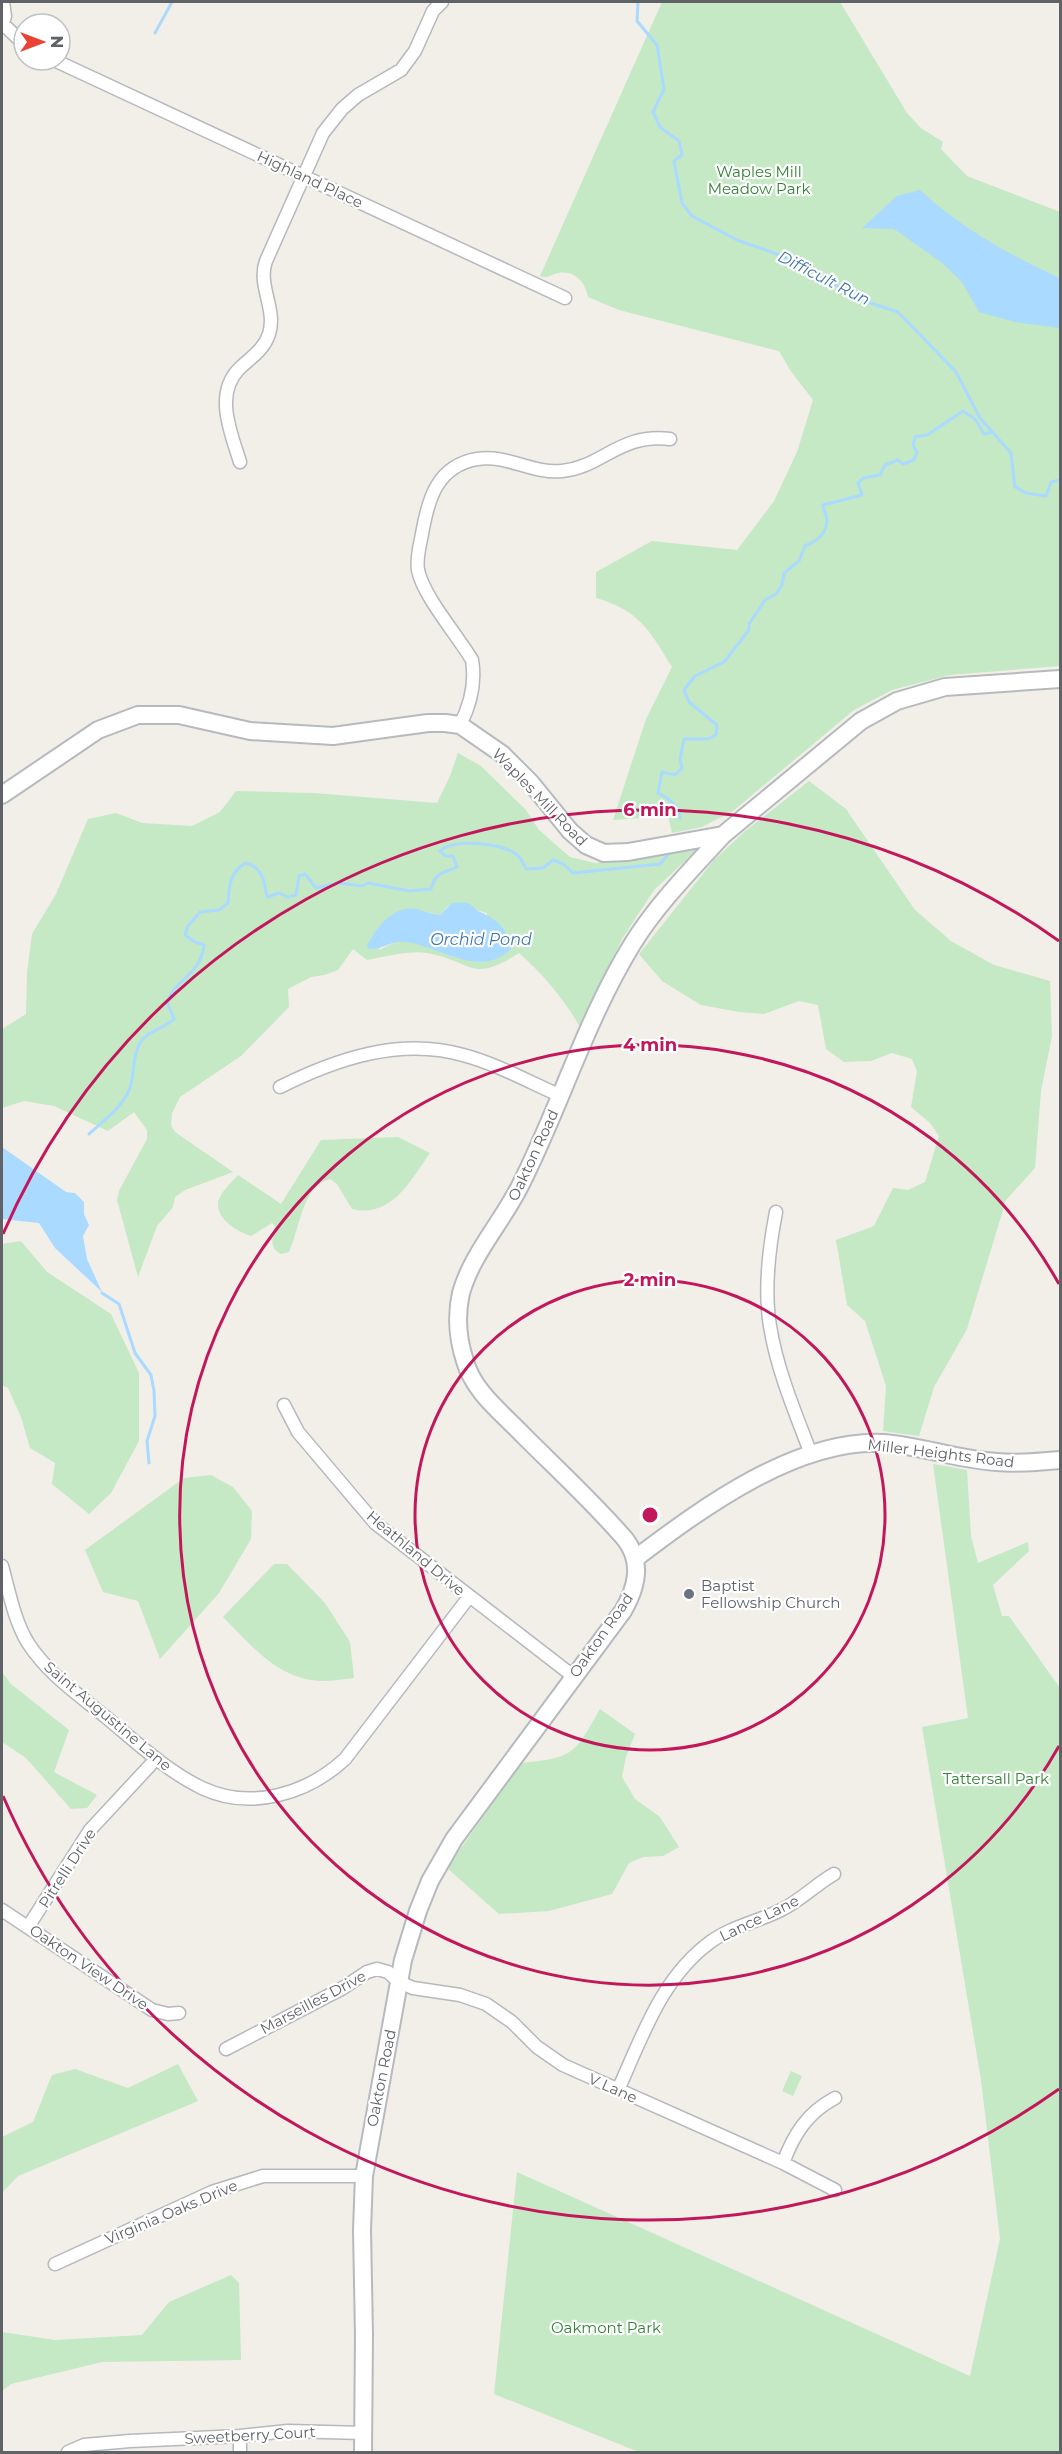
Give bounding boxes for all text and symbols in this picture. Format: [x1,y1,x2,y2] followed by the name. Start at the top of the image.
[12,12,72,72] north arrow
[47,36,66,48] text: N
[254,146,366,212] street label: Highland Place
[708,162,810,198] park label: Waples Mill Meadow Park
[775,247,873,309] water label: Difficult Run
[488,744,592,850] street label: Waples Mill Road
[623,799,677,821] text: 6 min
[430,930,532,949] water label: Orchid Pond
[623,1034,677,1056] text: 4 min
[503,1106,563,1204] street label: Oakton Road
[624,1269,676,1291] text: 2 min
[867,1435,1015,1471] street label: Miller Heights Road
[640,1505,660,1525] centre of rings
[363,1506,469,1600] street label: Heathland Drive
[701,1576,840,1612] place label: Baptist Fellowship Church
[682,1587,696,1601] marker: Baptist Fellowship Church
[565,1589,637,1681] street label: Oakton Road
[40,1657,176,1775] street label: Saint Augustine Lane
[943,1769,1049,1788] park label: Tattersall Park
[34,1825,100,1911] street label: Pitrelli Drive
[716,1891,802,1945] street label: Lance Lane
[26,1920,152,2014] street label: Oakton View Drive
[257,1966,369,2038] street label: Marseilles Drive
[362,2028,400,2128] street label: Oakton Road
[586,2069,640,2107] street label: V Lane
[102,2176,240,2248] street label: Virginia Oaks Drive
[551,2318,661,2337] park label: Oakmont Park
[184,2422,316,2448] street label: Sweetberry Court

